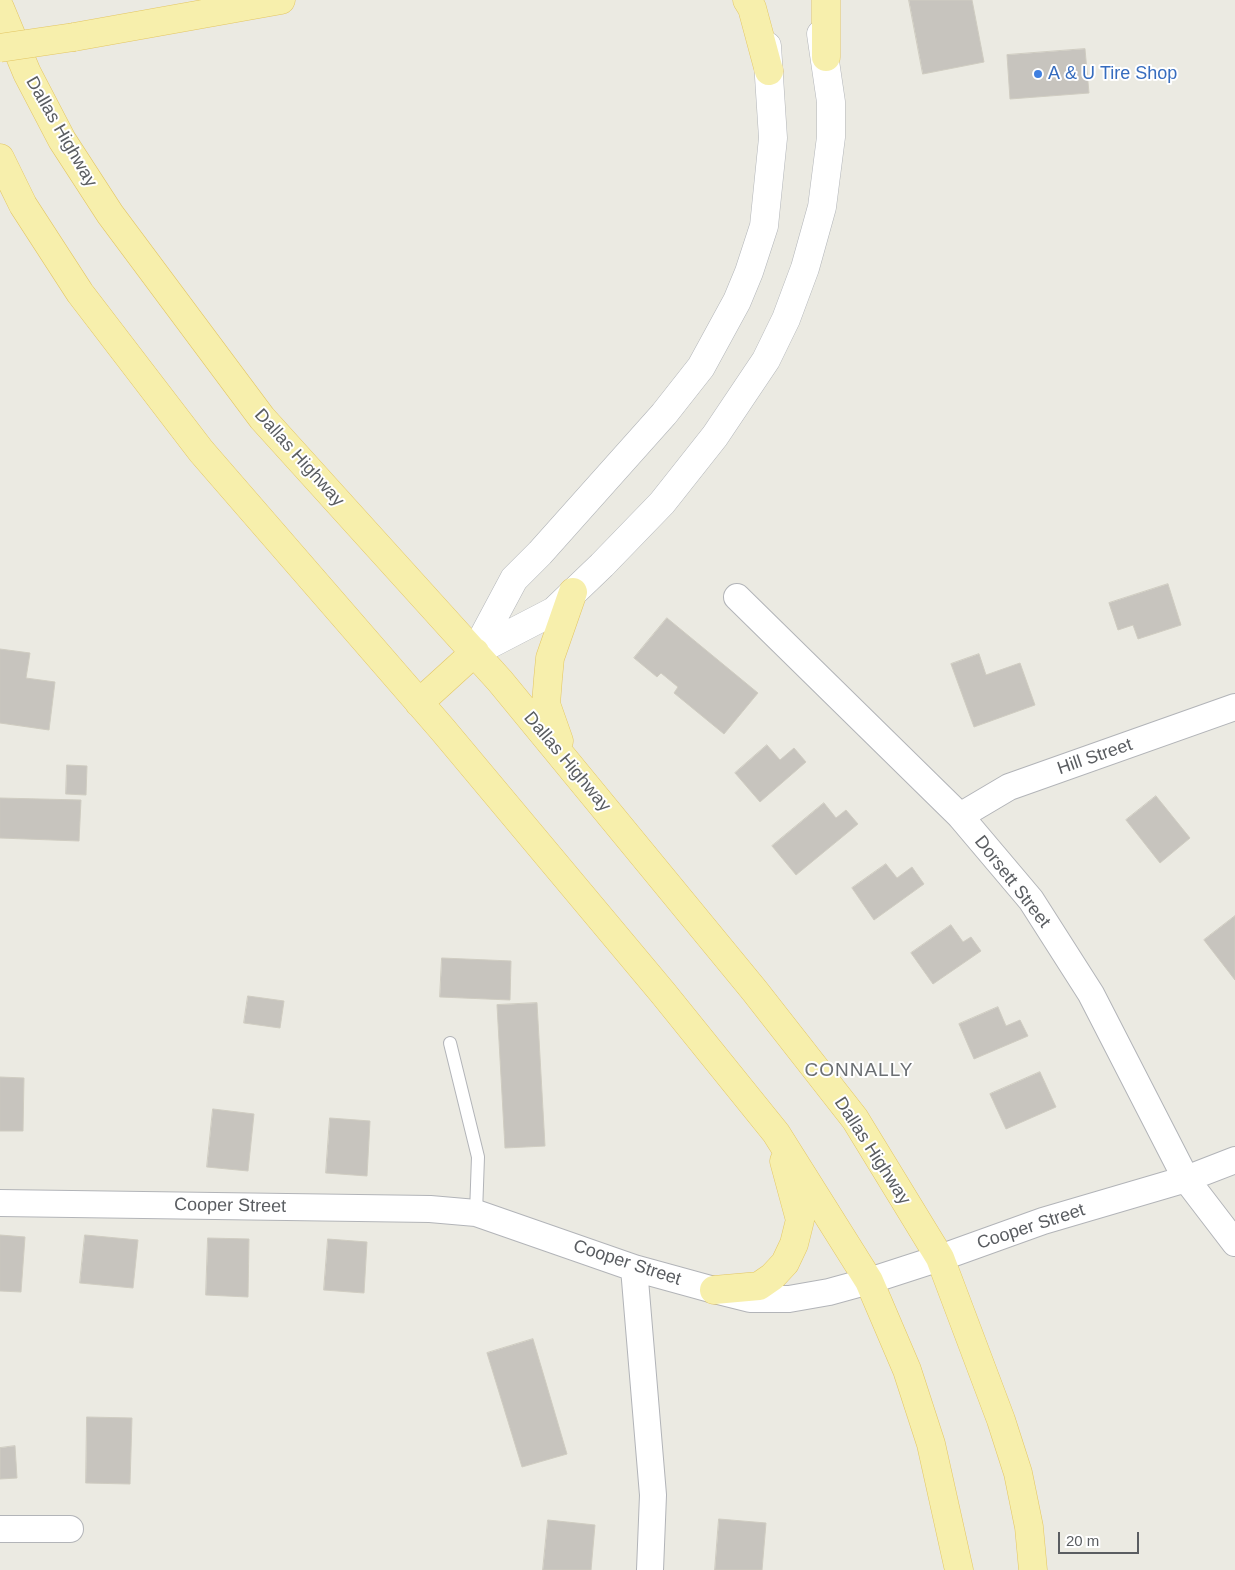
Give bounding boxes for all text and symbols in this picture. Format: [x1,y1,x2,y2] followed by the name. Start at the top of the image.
[1048,63,1177,85] place label: A & U Tire Shop
[1032,68,1044,80] marker: A & U Tire Shop
[21,73,101,191] street label: Dallas Highway
[249,405,349,511] street label: Dallas Highway
[519,708,615,816] street label: Dallas Highway
[1055,734,1135,780] street label: Hill Street
[969,832,1055,932] street label: Dorsett Street
[803,1060,915,1082] district label: CONNALLY
[829,1093,915,1209] street label: Dallas Highway
[174,1194,286,1218] street label: Cooper Street
[974,1199,1088,1255] street label: Cooper Street
[570,1235,684,1291] street label: Cooper Street
[1060,1522,1141,1554] scale bar
[1066,1532,1099,1549] text: 20 m

